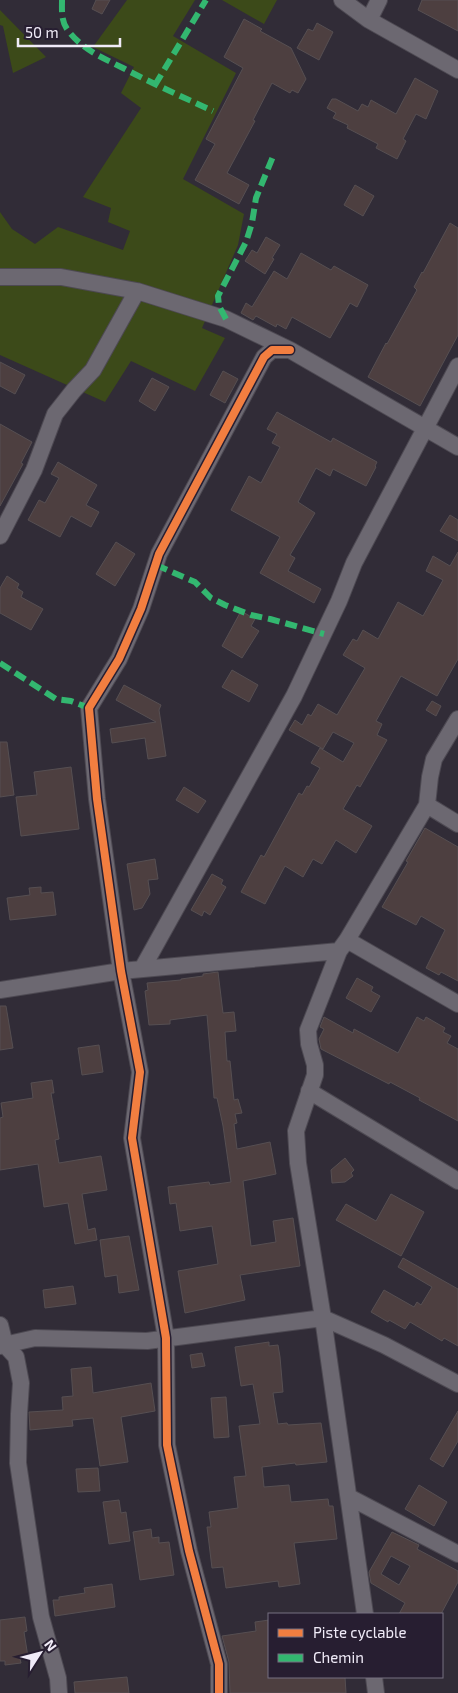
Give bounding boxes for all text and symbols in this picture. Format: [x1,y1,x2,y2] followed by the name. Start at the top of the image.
[18,15,120,47] scale bar
[25,23,59,41] text: 50 m
[268,1613,443,1678] legend
[313,1623,407,1641] text: Piste cyclable
[15,1628,65,1678] north arrow
[41,1636,61,1654] text: N
[313,1648,364,1666] text: Chemin

